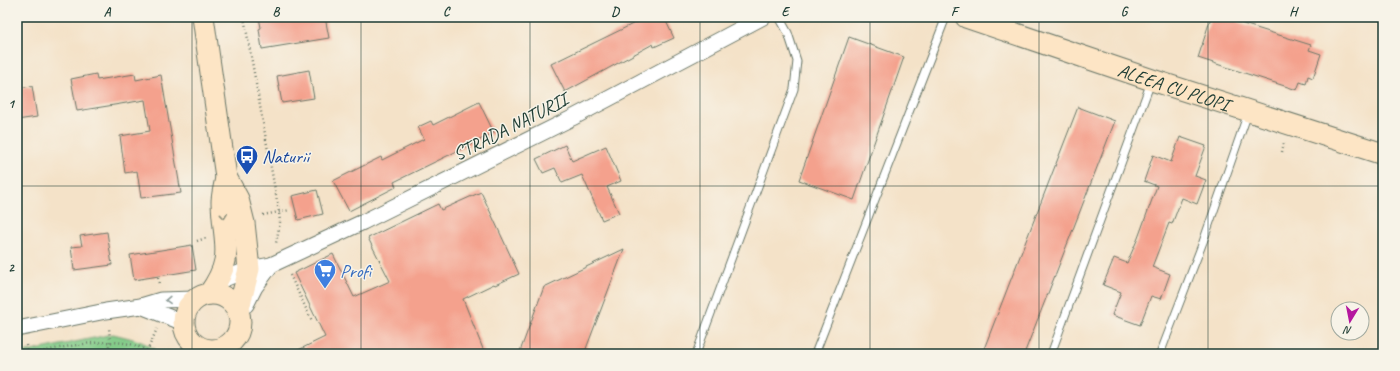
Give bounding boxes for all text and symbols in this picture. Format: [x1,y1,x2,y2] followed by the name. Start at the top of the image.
[104,4,112,20] text: A
[273,4,281,20] text: B
[443,4,451,20] text: C
[611,4,620,20] text: D
[782,4,791,20] text: E
[951,4,960,20] text: F
[1121,4,1129,20] text: G
[1289,4,1299,20] text: H
[1114,58,1236,118] street label: ALEEA CU PLOPI
[449,86,576,166] street label: STRADA NATURII
[8,96,16,112] text: 1
[234,143,260,176] bus stop icon: Naturii
[262,145,311,169] place label: Naturii
[219,213,228,219] one-way arrow
[312,257,338,290] supermarket icon: Profi
[340,259,373,283] place label: Profi
[8,260,15,276] text: 2
[165,296,171,304] one-way arrow
[1330,301,1370,341] north arrow
[1342,323,1353,338] text: N

